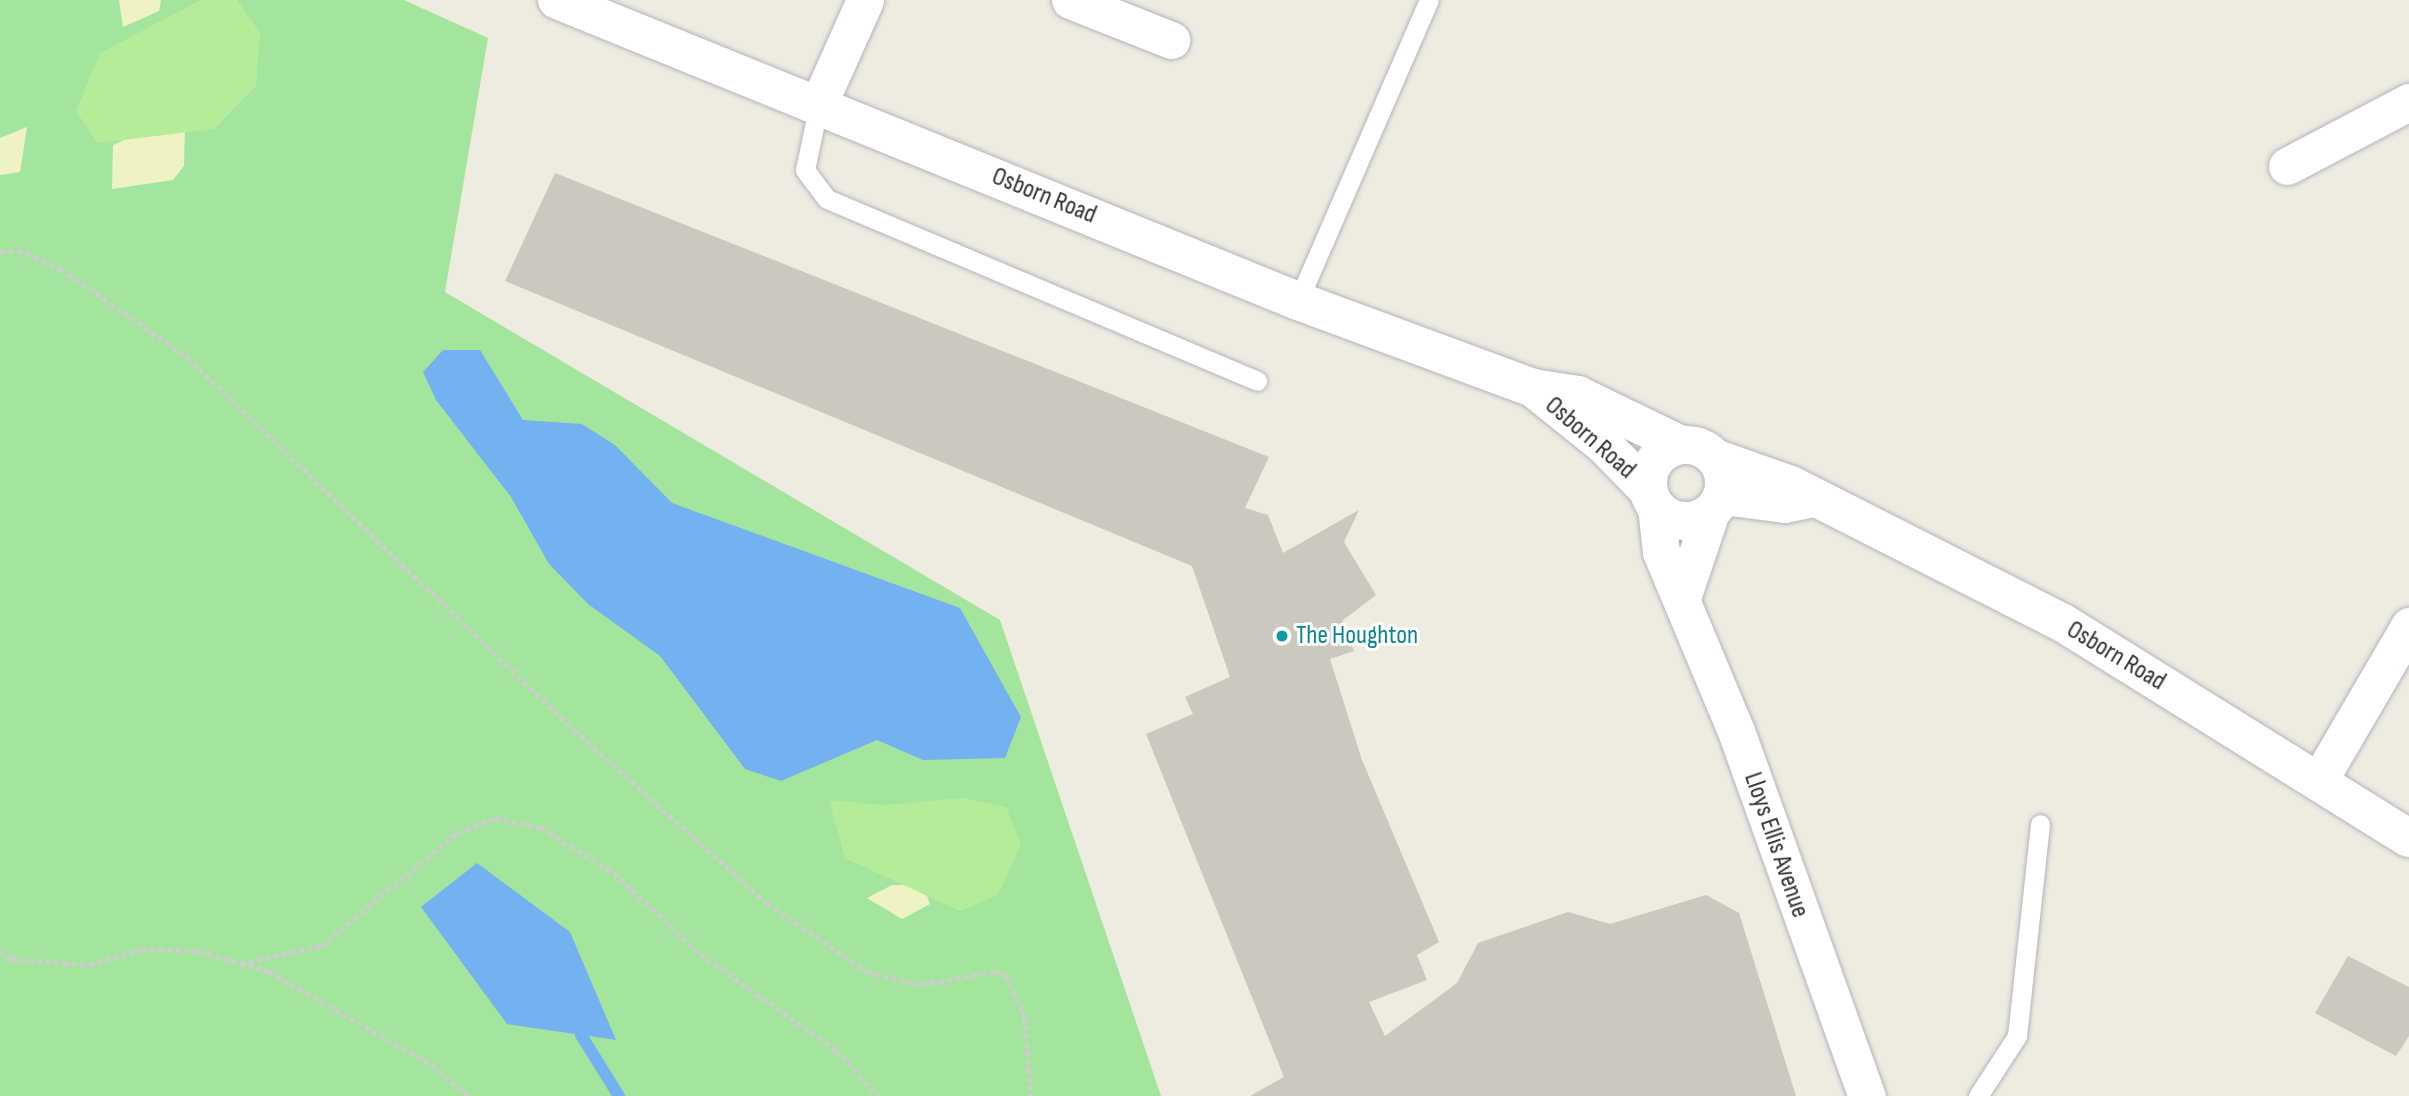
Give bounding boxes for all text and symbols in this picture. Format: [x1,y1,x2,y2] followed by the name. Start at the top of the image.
[987,161,1101,231] street label: Osborn Road
[1538,390,1642,486] street label: Osborn Road
[2061,614,2171,698] street label: Osborn Road
[1296,620,1418,652] place label: The Houghton
[1274,628,1290,644] marker: The Houghton
[1737,768,1815,922] street label: Lloys Ellis Avenue

